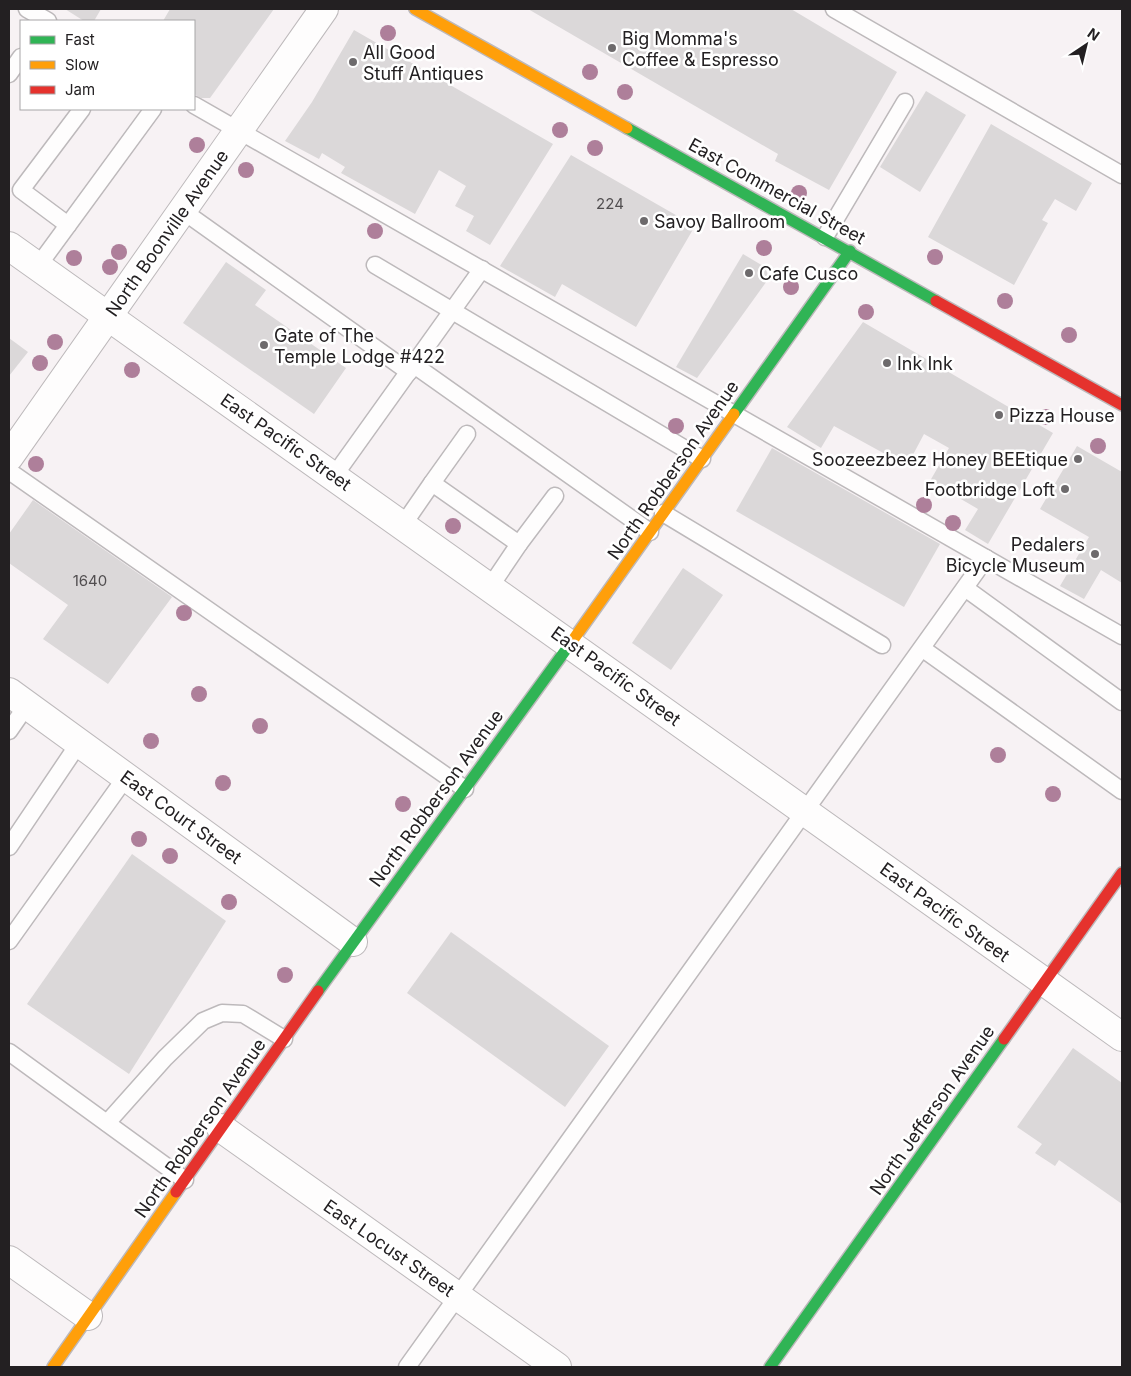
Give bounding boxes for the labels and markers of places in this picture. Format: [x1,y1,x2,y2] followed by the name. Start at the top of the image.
[622,28,779,70] place label: Big Momma's Coffee & Espresso
[363,42,484,84] place label: All Good Stuff Antiques
[606,42,618,54] marker: Big Momma's Coffee & Espresso
[347,56,359,68] marker: All Good Stuff Antiques
[654,211,785,232] place label: Savoy Ballroom
[638,215,650,227] marker: Savoy Ballroom
[759,263,858,284] place label: Cafe Cusco
[743,267,755,279] marker: Cafe Cusco
[274,325,445,367] place label: Gate of The Temple Lodge #422
[258,339,270,351] marker: Gate of The Temple Lodge #422
[897,353,953,374] place label: Ink Ink
[881,357,893,369] marker: Ink Ink
[1009,405,1115,426] place label: Pizza House
[993,409,1005,421] marker: Pizza House
[812,449,1068,470] place label: Soozeezbeez Honey BEEtique
[1072,453,1084,465] marker: Soozeezbeez Honey BEEtique
[925,479,1055,500] place label: Footbridge Loft
[1059,483,1071,495] marker: Footbridge Loft
[946,534,1085,576] place label: Pedalers Bicycle Museum
[1089,548,1101,560] marker: Pedalers Bicycle Museum

